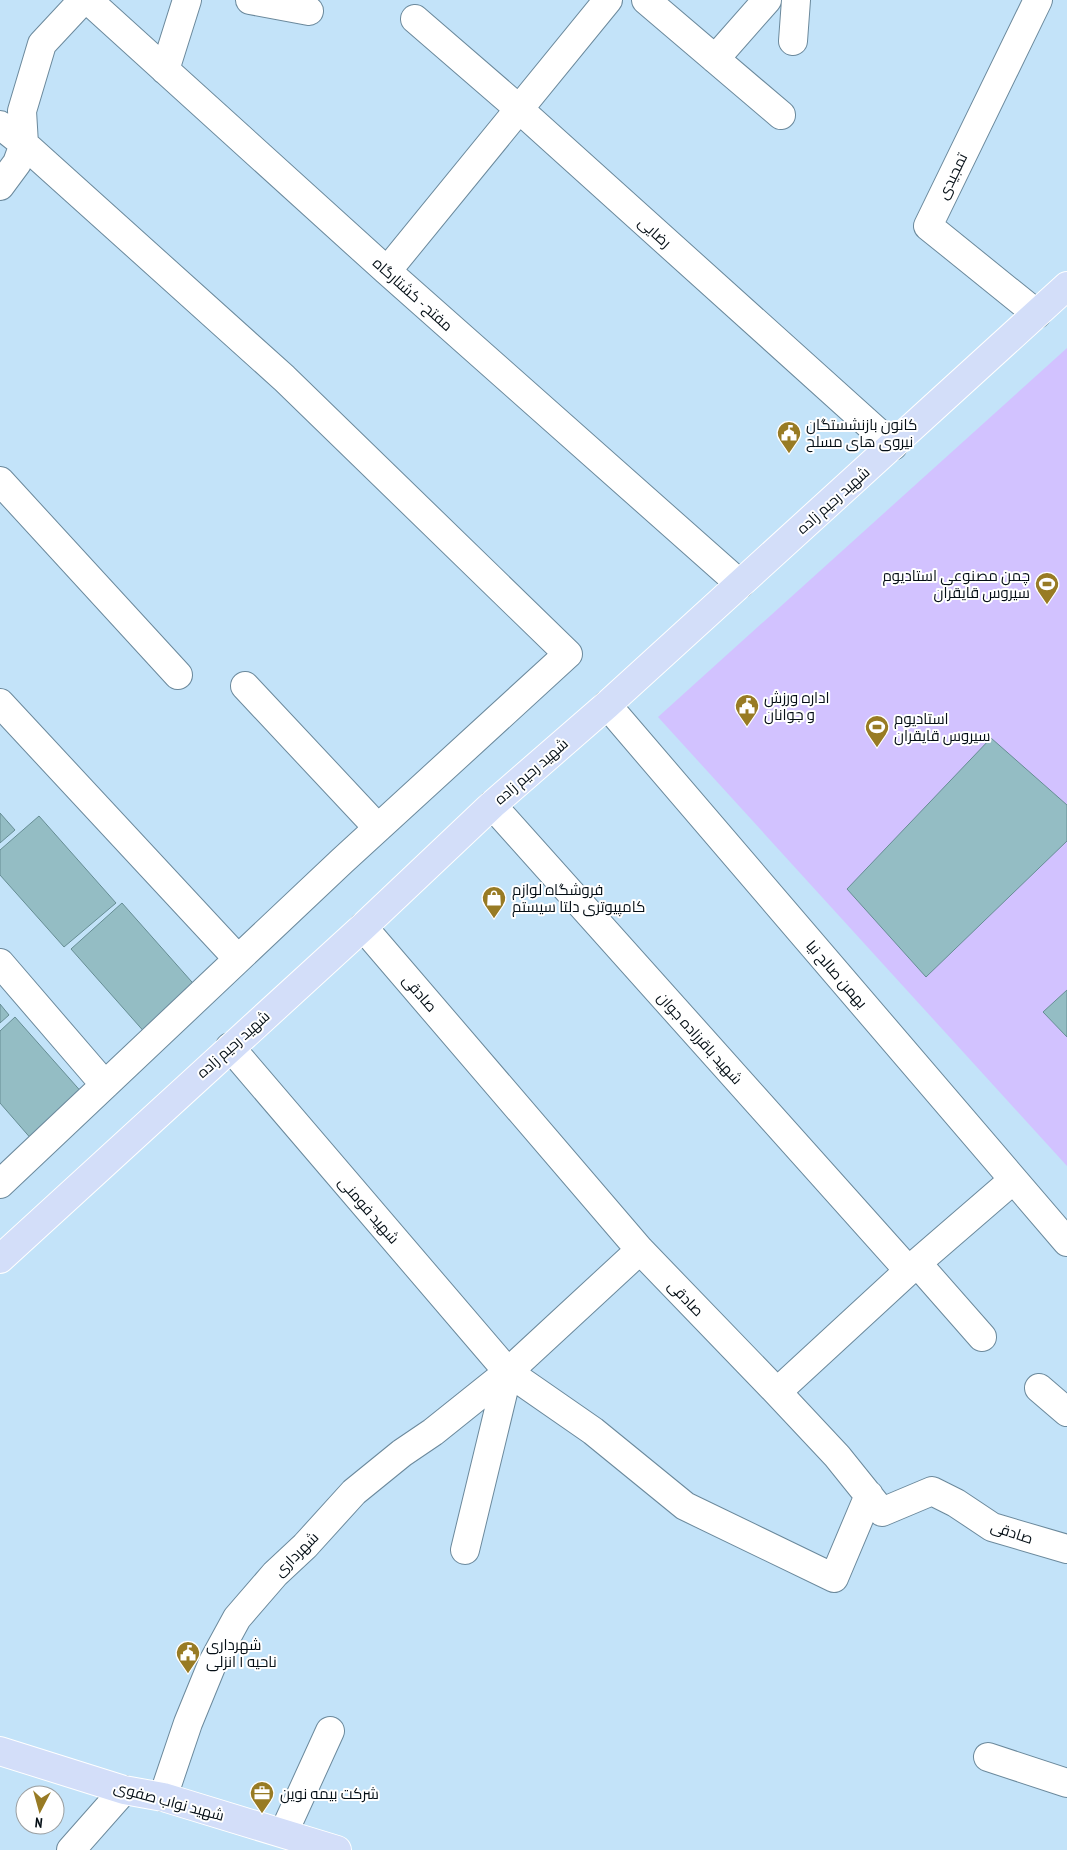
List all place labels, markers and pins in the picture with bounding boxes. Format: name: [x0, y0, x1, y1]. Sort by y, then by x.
place label: کانون بازنشستگان نیروی های مسلح: [806, 415, 917, 453]
public building icon: کانون بازنشستگان نیروی های مسلح: [776, 420, 802, 454]
place label: چمن مصنوعی استادیوم سیروس قایقران: [882, 566, 1030, 603]
sports icon: چمن مصنوعی استادیوم سیروس قایقران: [1034, 571, 1060, 605]
place label: اداره ورزش و جوانان: [764, 688, 829, 725]
public building icon: اداره ورزش و جوانان: [734, 693, 760, 727]
place label: استادیوم سیروس قایقران: [894, 709, 990, 746]
sports icon: استادیوم سیروس قایقران: [864, 714, 890, 748]
place label: فروشگاه لوازم کامپیوتری دلتا سیستم: [512, 880, 645, 917]
shop icon: فروشگاه لوازم کامپیوتری دلتا سیستم: [481, 885, 507, 919]
place label: شهرداری ناحیه ۱ انزلی: [206, 1635, 277, 1672]
public building icon: شهرداری ناحیه ۱ انزلی: [175, 1640, 201, 1674]
office icon: شرکت بیمه نوین: [249, 1780, 275, 1814]
place label: شرکت بیمه نوین: [280, 1784, 379, 1804]

